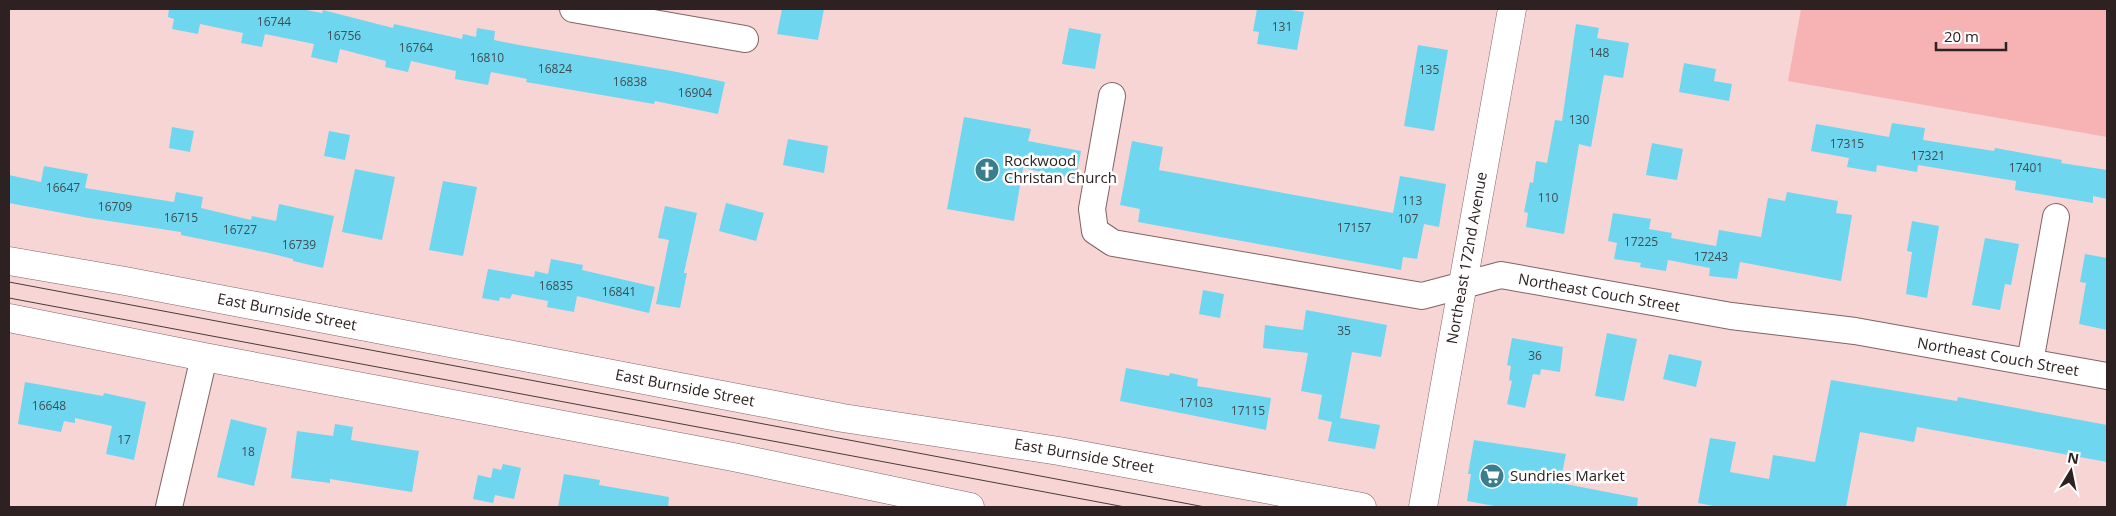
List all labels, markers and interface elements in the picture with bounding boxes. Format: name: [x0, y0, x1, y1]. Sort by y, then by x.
house number: 16744: [257, 13, 291, 30]
house number: 131: [1272, 18, 1292, 35]
scale bar: [1936, 20, 2006, 52]
text: 20 m: [1944, 26, 1979, 46]
house number: 16756: [327, 27, 361, 44]
house number: 16764: [399, 39, 433, 56]
house number: 148: [1589, 44, 1609, 61]
house number: 16810: [470, 49, 504, 66]
house number: 16824: [538, 60, 572, 77]
house number: 135: [1419, 61, 1439, 78]
house number: 16838: [613, 73, 647, 90]
house number: 16904: [678, 84, 712, 101]
house number: 130: [1569, 111, 1589, 128]
house number: 17315: [1830, 135, 1864, 152]
house number: 17321: [1911, 147, 1945, 164]
place label: Rockwood Christan Church: [1004, 150, 1117, 187]
church icon: Rockwood Christan Church: [974, 157, 1000, 183]
house number: 17401: [2009, 159, 2043, 176]
street label: Northeast 172nd Avenue: [1441, 170, 1491, 345]
house number: 16647: [46, 179, 80, 196]
house number: 110: [1538, 189, 1558, 206]
house number: 113: [1402, 192, 1422, 209]
house number: 16709: [98, 198, 132, 215]
house number: 16715: [164, 209, 198, 226]
house number: 107: [1398, 210, 1418, 227]
house number: 17157: [1337, 219, 1371, 236]
house number: 16727: [223, 221, 257, 238]
house number: 17225: [1624, 233, 1658, 250]
house number: 16739: [282, 236, 316, 253]
house number: 17243: [1694, 248, 1728, 265]
street label: Northeast Couch Street: [1517, 268, 1682, 316]
house number: 16835: [539, 277, 573, 294]
house number: 16841: [602, 283, 636, 300]
street label: East Burnside Street: [216, 288, 359, 334]
house number: 35: [1337, 322, 1351, 339]
street label: Northeast Couch Street: [1916, 332, 2081, 380]
house number: 36: [1528, 347, 1542, 364]
street label: East Burnside Street: [614, 364, 757, 410]
house number: 17103: [1179, 394, 1213, 411]
house number: 16648: [32, 397, 66, 414]
house number: 17115: [1231, 402, 1265, 419]
house number: 17: [117, 431, 131, 448]
street label: East Burnside Street: [1013, 433, 1156, 477]
house number: 18: [241, 443, 255, 460]
north arrow: [2046, 446, 2096, 496]
text: N: [2066, 447, 2081, 468]
supermarket icon: Sundries Market: [1479, 463, 1505, 489]
place label: Sundries Market: [1510, 465, 1625, 485]

